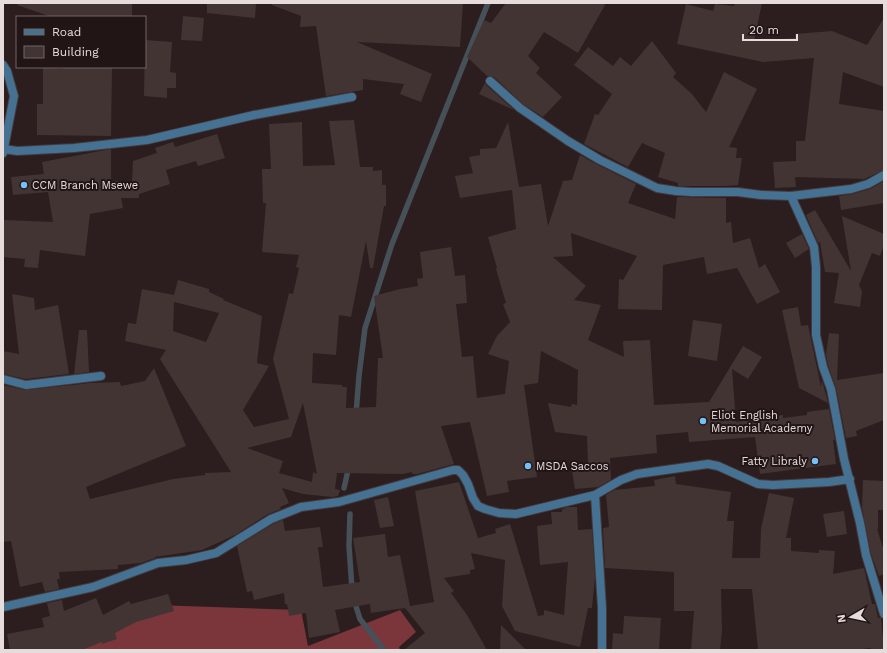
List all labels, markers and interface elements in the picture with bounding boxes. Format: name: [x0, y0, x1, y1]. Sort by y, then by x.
legend: [16, 16, 146, 68]
scale bar: [743, 16, 797, 42]
text: 20 m: [749, 23, 779, 37]
text: Road: [52, 25, 81, 39]
text: Building: [52, 45, 99, 59]
place label: CCM Branch Msewe: [32, 179, 138, 192]
marker: CCM Branch Msewe: [19, 180, 29, 190]
place label: Eliot English Memorial Academy: [711, 409, 813, 435]
marker: Eliot English Memorial Academy: [698, 416, 708, 426]
place label: Fatty Libraly: [741, 455, 807, 468]
marker: Fatty Libraly: [810, 456, 820, 466]
place label: MSDA Saccos: [536, 460, 609, 473]
marker: MSDA Saccos: [523, 461, 533, 471]
north arrow: [831, 597, 871, 637]
text: N: [835, 613, 849, 624]

